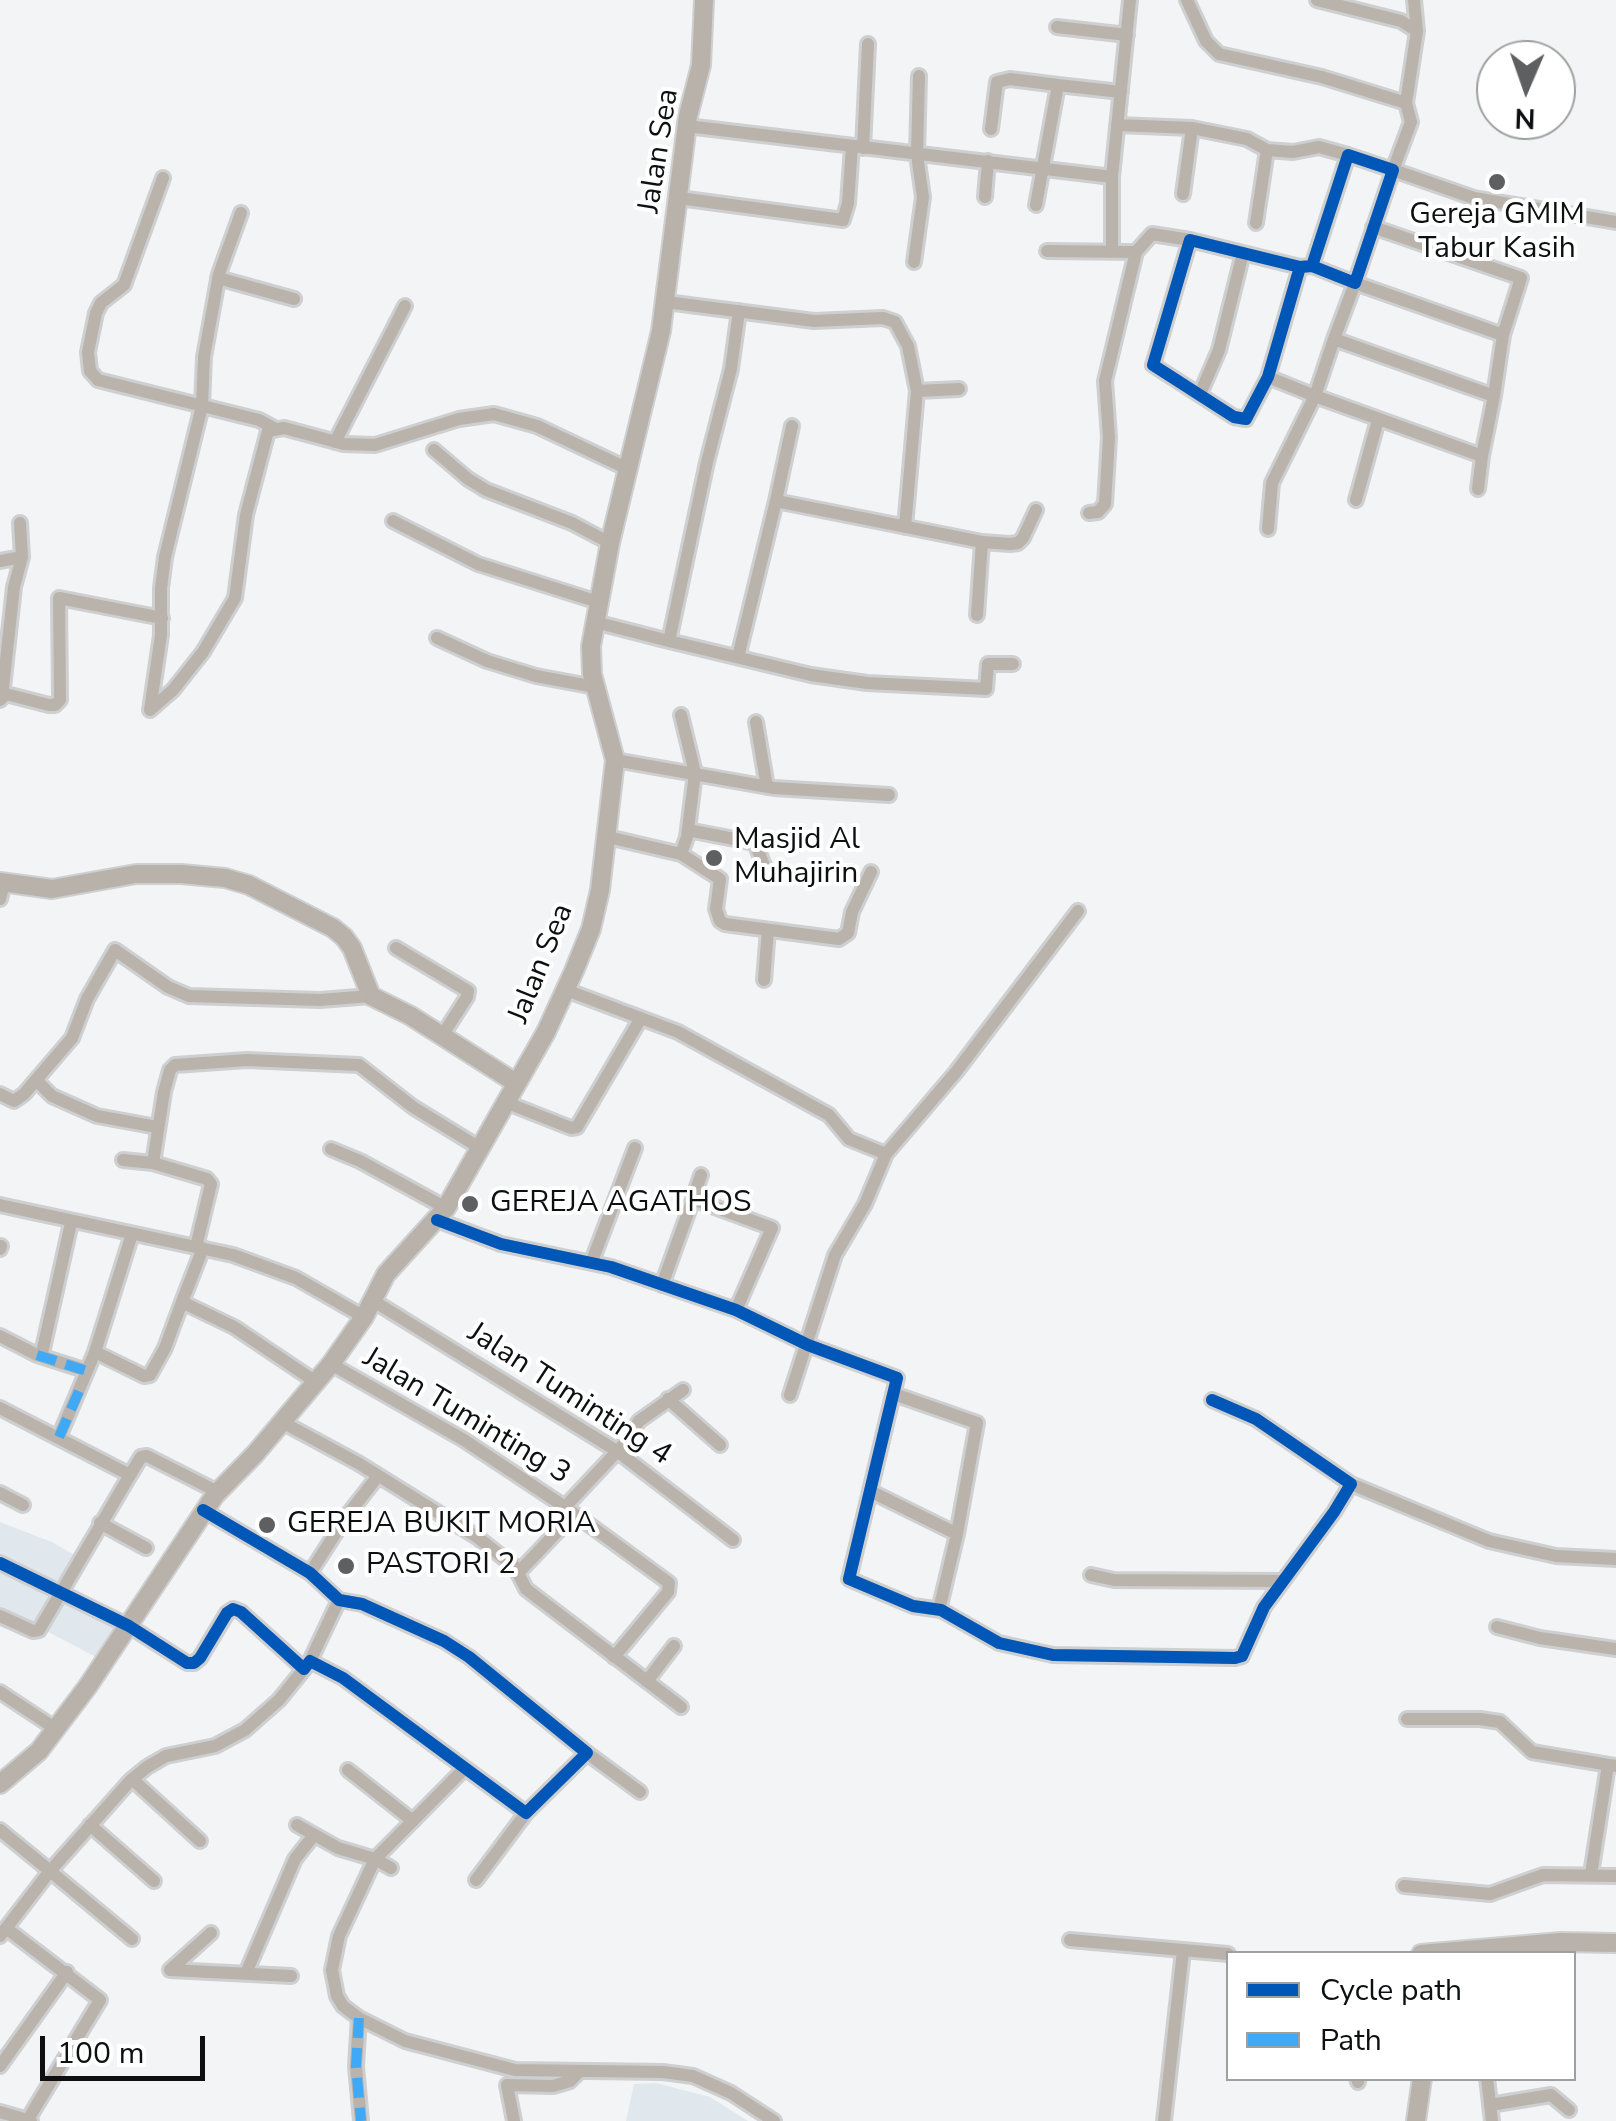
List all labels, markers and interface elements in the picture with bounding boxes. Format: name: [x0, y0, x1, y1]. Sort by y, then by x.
north arrow: [1476, 40, 1576, 140]
street label: Jalan Sea: [632, 86, 688, 216]
text: N: [1514, 99, 1536, 137]
marker: Gereja GMIM Tabur Kasih: [1486, 171, 1508, 193]
place label: Gereja GMIM Tabur Kasih: [1409, 198, 1585, 268]
place label: Masjid Al Muhajirin: [734, 823, 860, 894]
marker: Masjid Al Muhajirin: [703, 847, 725, 869]
street label: Jalan Sea: [502, 899, 582, 1029]
place label: GEREJA AGATHOS: [490, 1186, 751, 1222]
marker: GEREJA AGATHOS: [459, 1193, 481, 1215]
street label: Jalan Tuminting 4: [461, 1316, 677, 1474]
street label: Jalan Tuminting 3: [356, 1341, 576, 1493]
place label: GEREJA BUKIT MORIA: [287, 1507, 596, 1543]
marker: GEREJA BUKIT MORIA: [256, 1514, 278, 1536]
place label: PASTORI 2: [366, 1548, 516, 1584]
marker: PASTORI 2: [335, 1555, 357, 1577]
legend: [1226, 1951, 1576, 2081]
text: Cycle path: [1320, 1970, 1462, 2011]
scale bar: [45, 2016, 210, 2078]
text: Path: [1320, 2020, 1382, 2061]
text: 100 m: [57, 2033, 144, 2074]

